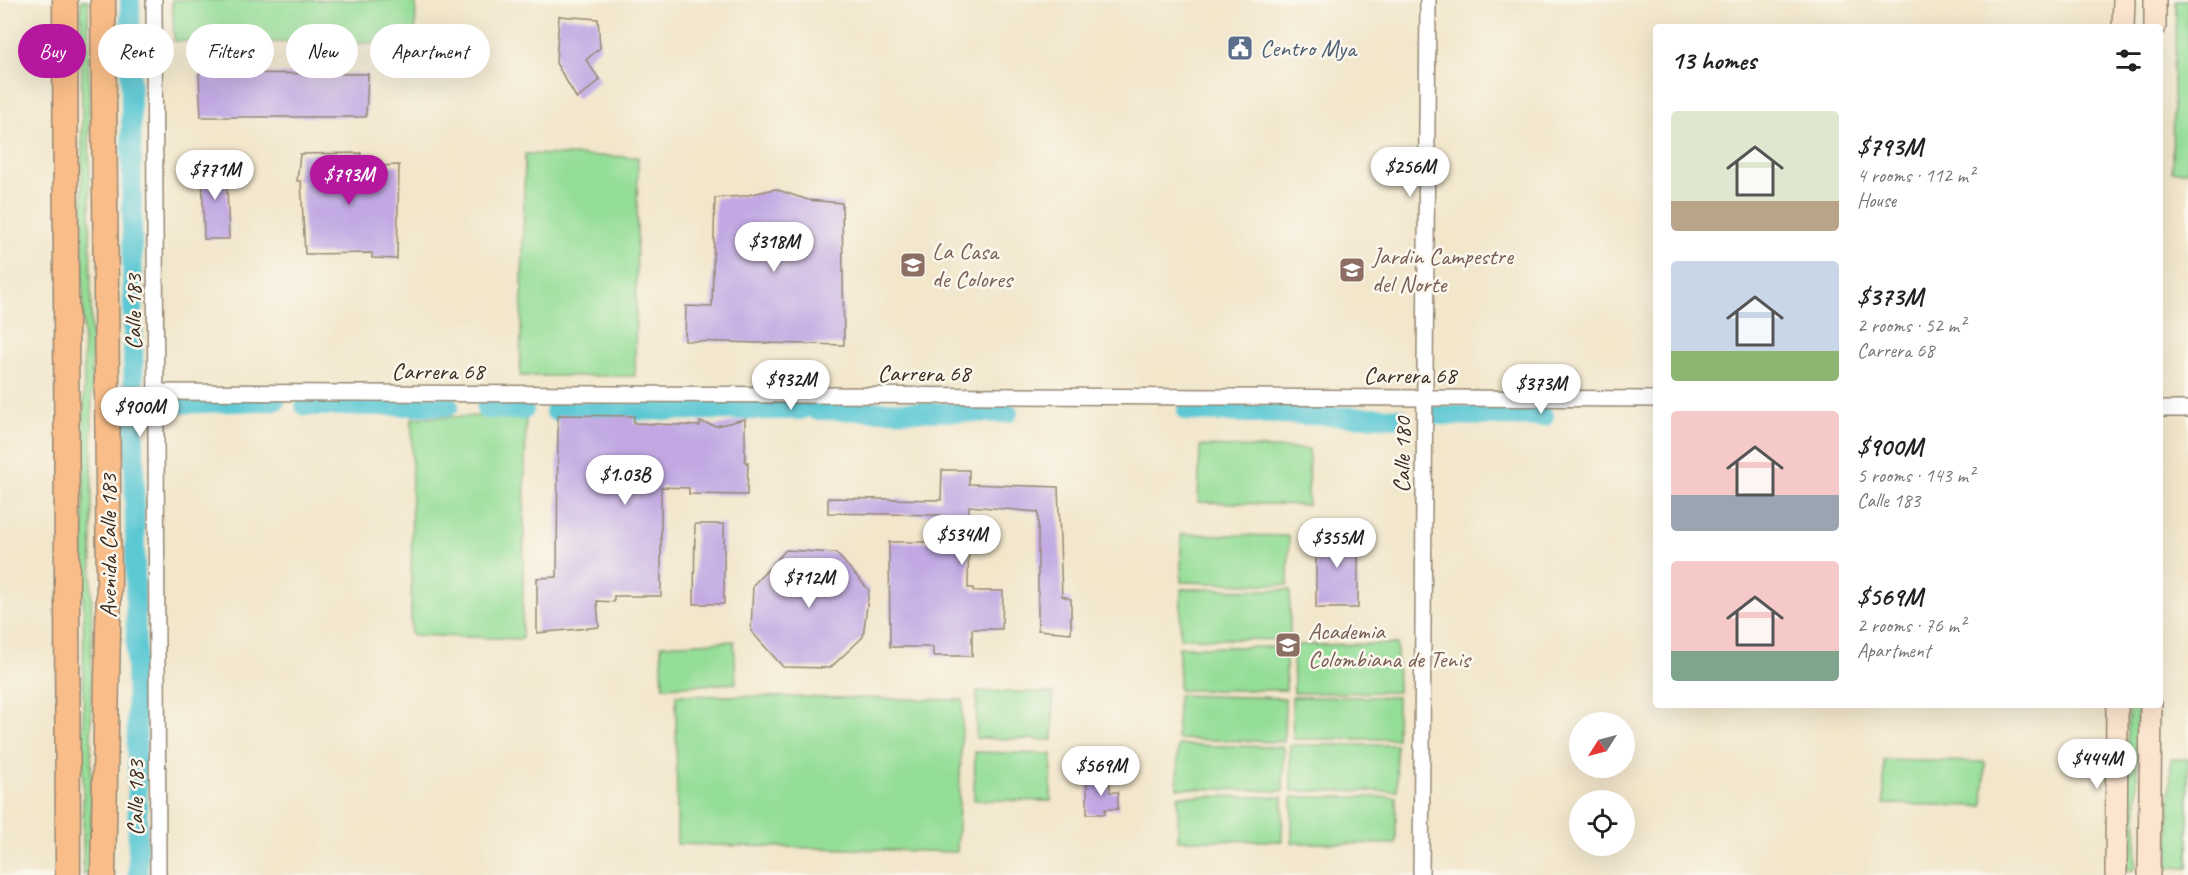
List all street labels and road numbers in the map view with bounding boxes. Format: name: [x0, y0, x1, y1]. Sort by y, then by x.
street label: Calle 183: [118, 272, 148, 350]
street label: Carrera 68: [392, 356, 487, 386]
street label: Carrera 68: [878, 358, 973, 388]
street label: Carrera 68: [1364, 360, 1459, 390]
street label: Calle 180: [1386, 415, 1418, 493]
street label: Avenida Calle 183: [93, 472, 123, 618]
street label: Calle 183: [120, 758, 150, 836]

